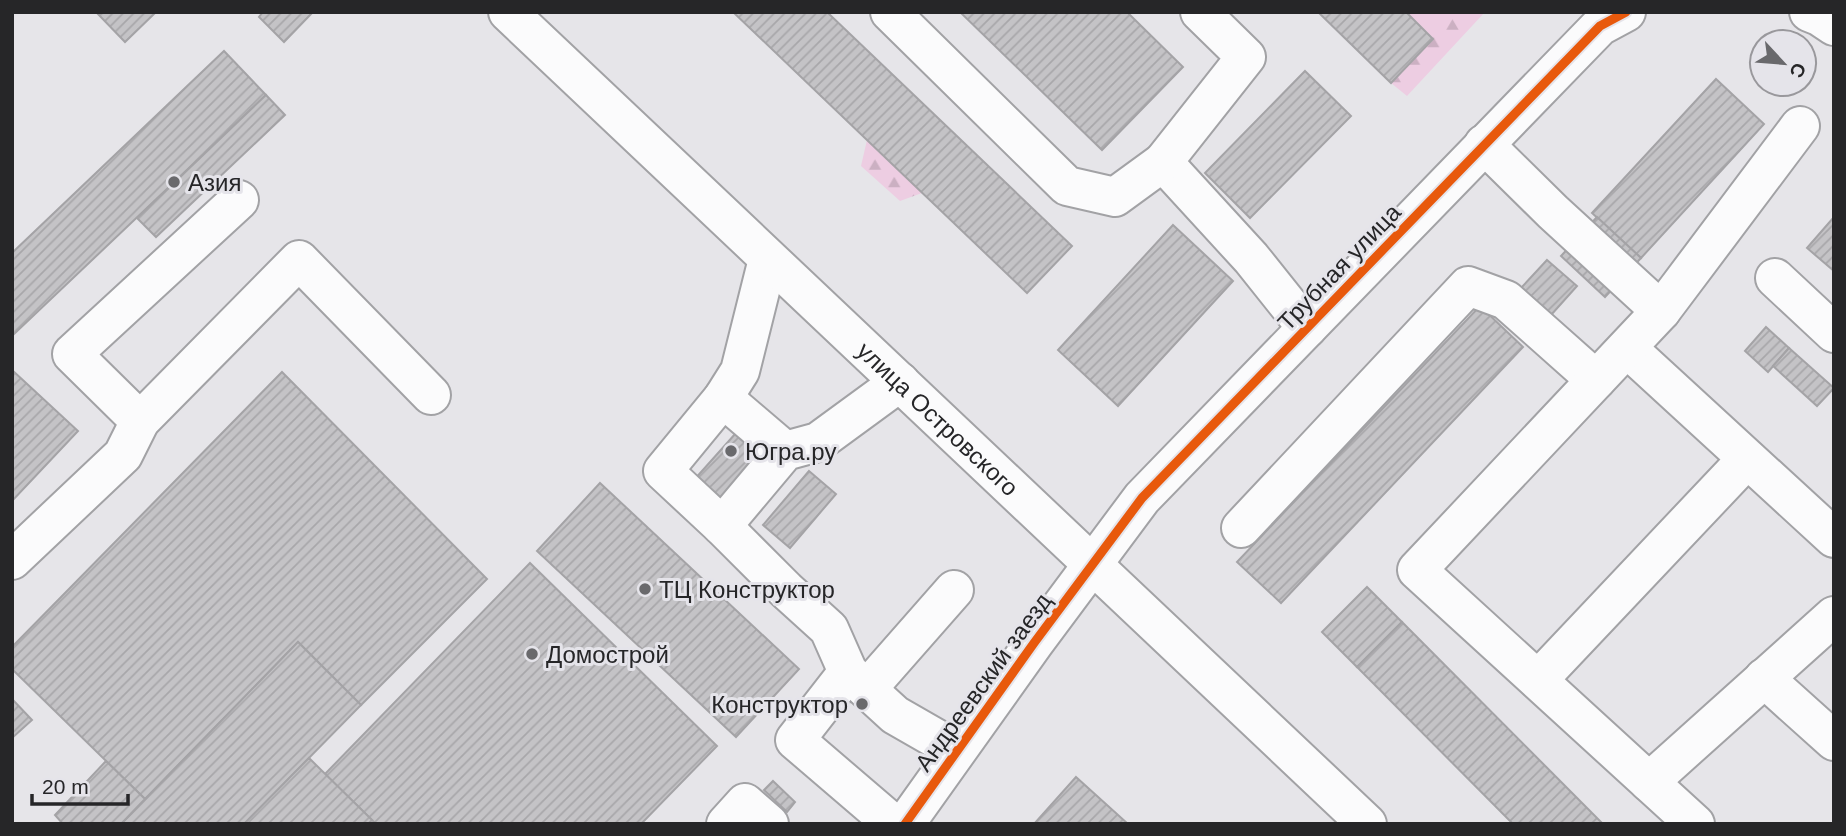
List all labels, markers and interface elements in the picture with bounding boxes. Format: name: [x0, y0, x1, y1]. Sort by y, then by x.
north arrow: [1748, 28, 1818, 98]
text: С: [1785, 59, 1810, 81]
place label: Азия: [188, 169, 241, 196]
marker: Азия: [166, 174, 182, 190]
street label: Трубная улица: [1272, 198, 1406, 336]
street label: улица Островского: [852, 336, 1024, 501]
place label: Югра.ру: [745, 438, 836, 465]
marker: Югра.ру: [723, 443, 739, 459]
place label: ТЦ Конструктор: [659, 576, 835, 603]
marker: ТЦ Конструктор: [637, 581, 653, 597]
street label: Андреевский заезд: [909, 588, 1057, 776]
place label: Домострой: [546, 641, 669, 668]
marker: Домострой: [524, 646, 540, 662]
place label: Конструктор: [711, 691, 848, 718]
marker: Конструктор: [854, 696, 870, 712]
scale bar: [32, 762, 128, 806]
text: 20 m: [42, 775, 89, 798]

